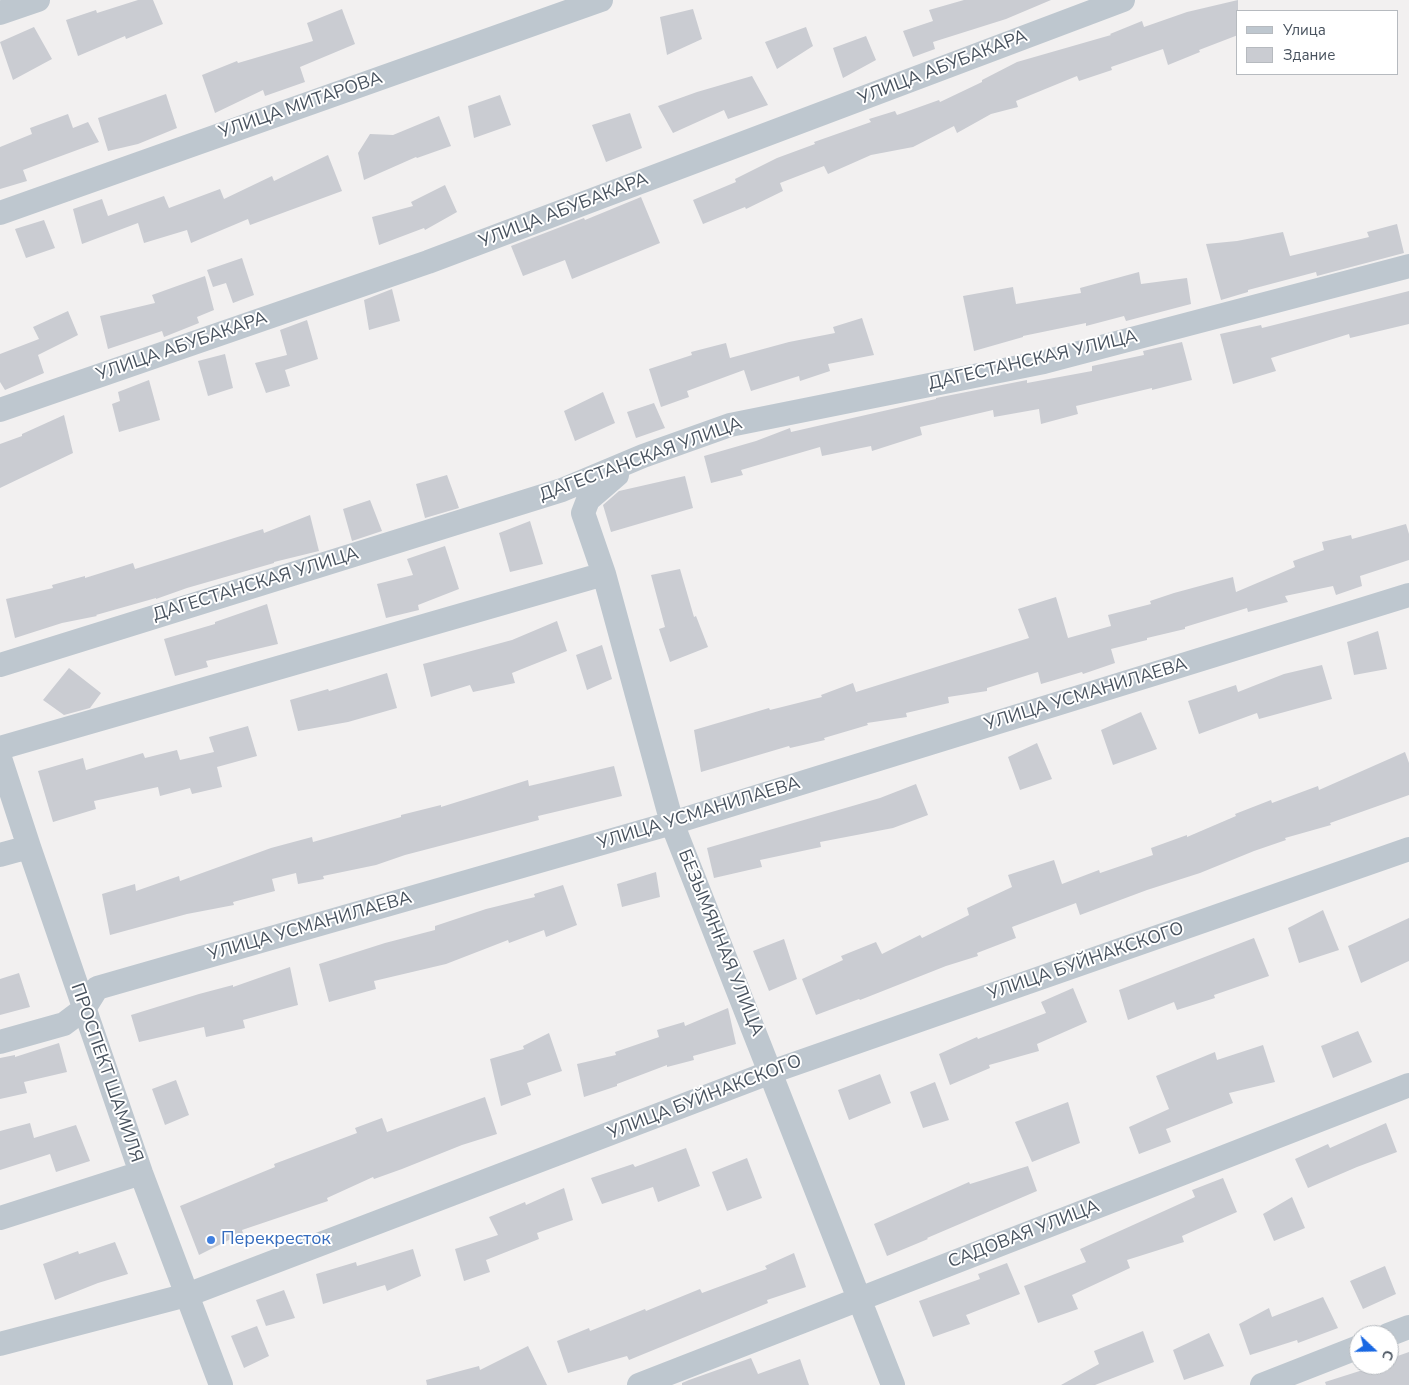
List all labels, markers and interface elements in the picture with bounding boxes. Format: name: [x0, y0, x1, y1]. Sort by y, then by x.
legend: [1236, 10, 1399, 75]
text: Улица: [1283, 20, 1326, 40]
street label: УЛИЦА АБУБАКАРА: [855, 26, 1031, 110]
text: Здание: [1283, 45, 1335, 65]
street label: УЛИЦА МИТАРОВА: [216, 68, 386, 144]
street label: УЛИЦА АБУБАКАРА: [476, 169, 652, 253]
street label: УЛИЦА АБУБАКАРА: [94, 308, 270, 386]
street label: ДАГЕСТАНСКАЯ УЛИЦА: [926, 326, 1140, 396]
street label: ДАГЕСТАНСКАЯ УЛИЦА: [537, 413, 745, 507]
street label: ДАГЕСТАНСКАЯ УЛИЦА: [150, 543, 362, 627]
street label: УЛИЦА УСМАНИЛАЕВА: [982, 654, 1190, 736]
street label: УЛИЦА УСМАНИЛАЕВА: [595, 773, 803, 855]
street label: БЕЗЫМЯННАЯ УЛИЦА: [673, 846, 767, 1040]
street label: УЛИЦА УСМАНИЛАЕВА: [206, 888, 414, 966]
street label: УЛИЦА БУЙНАКСКОГО: [985, 918, 1187, 1006]
street label: ПРОСПЕКТ ШАМИЛЯ: [65, 981, 147, 1165]
street label: УЛИЦА БУЙНАКСКОГО: [605, 1051, 805, 1145]
street label: САДОВАЯ УЛИЦА: [945, 1196, 1103, 1274]
place label: Перекресток: [221, 1229, 331, 1251]
marker: Перекресток: [205, 1234, 217, 1246]
north arrow: [1349, 1325, 1399, 1375]
text: С: [1377, 1347, 1398, 1363]

